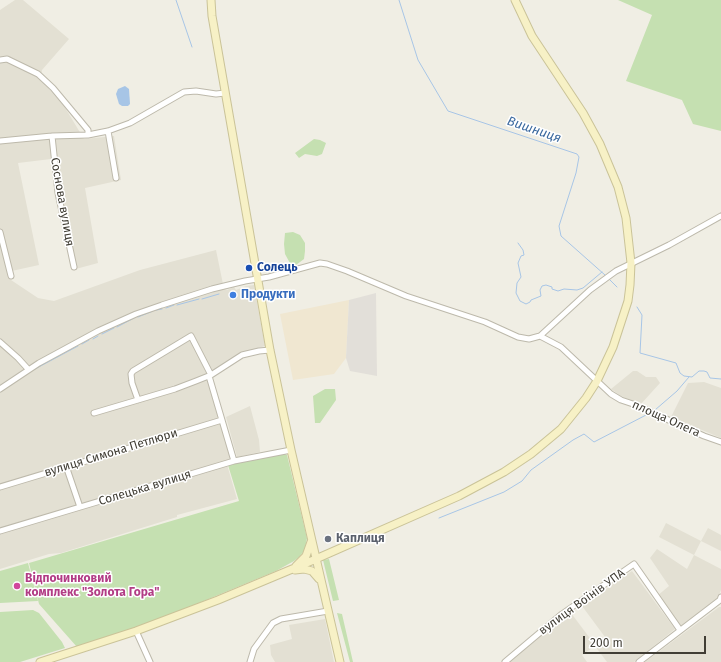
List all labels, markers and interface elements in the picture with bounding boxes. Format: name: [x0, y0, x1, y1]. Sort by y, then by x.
water label: Вишниця: [505, 113, 563, 147]
street label: Соснова вулиця: [47, 157, 77, 247]
place label: Солець: [257, 261, 297, 275]
marker: Солець: [244, 263, 254, 273]
place label: Продукти: [241, 288, 295, 302]
marker: Продукти: [228, 290, 238, 300]
street label: площа Олега: [630, 398, 702, 440]
street label: вулиця Симона Петлюри: [43, 426, 179, 480]
street label: Солецька вулиця: [97, 467, 193, 509]
place label: Каплиця: [336, 532, 385, 546]
marker: Каплиця: [323, 534, 333, 544]
street label: вулиця Воїнів УПА: [536, 566, 628, 638]
place label: Відпочинковий комплекс "Золота Гора": [25, 572, 159, 600]
marker: Відпочинковий комплекс "Золота Гора": [12, 581, 22, 591]
scale bar: [585, 628, 708, 654]
text: 200 m: [590, 636, 623, 650]

